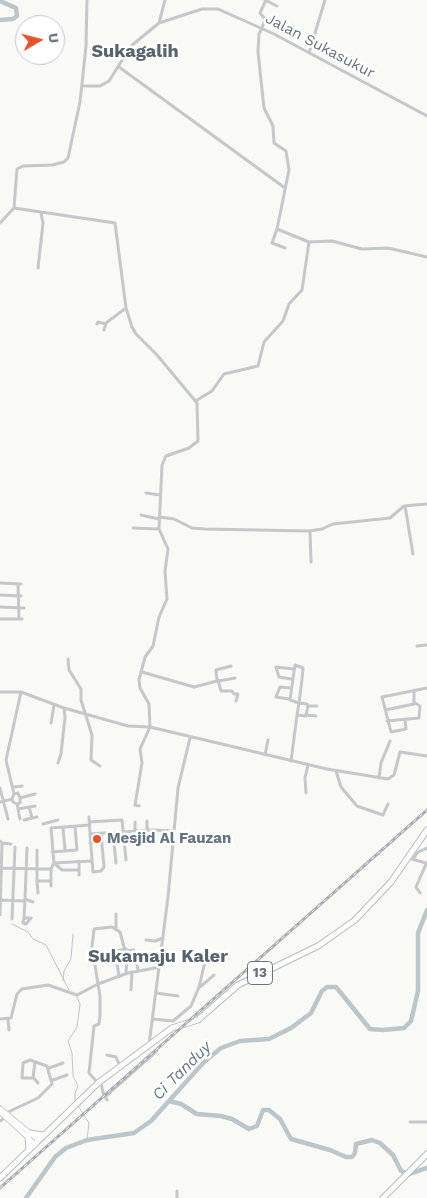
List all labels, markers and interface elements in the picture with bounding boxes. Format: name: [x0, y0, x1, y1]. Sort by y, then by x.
street label: Jalan Sukasukur: [262, 10, 378, 82]
north arrow: [15, 15, 65, 65]
text: U: [45, 32, 62, 44]
district label: Sukagalih: [91, 41, 179, 63]
place label: Mesjid Al Fauzan: [107, 830, 231, 848]
marker: Mesjid Al Fauzan: [91, 833, 103, 845]
district label: Sukamaju Kaler: [88, 946, 228, 968]
road number: 13: [248, 961, 272, 984]
water label: Ci Tanduy: [149, 1038, 215, 1104]

